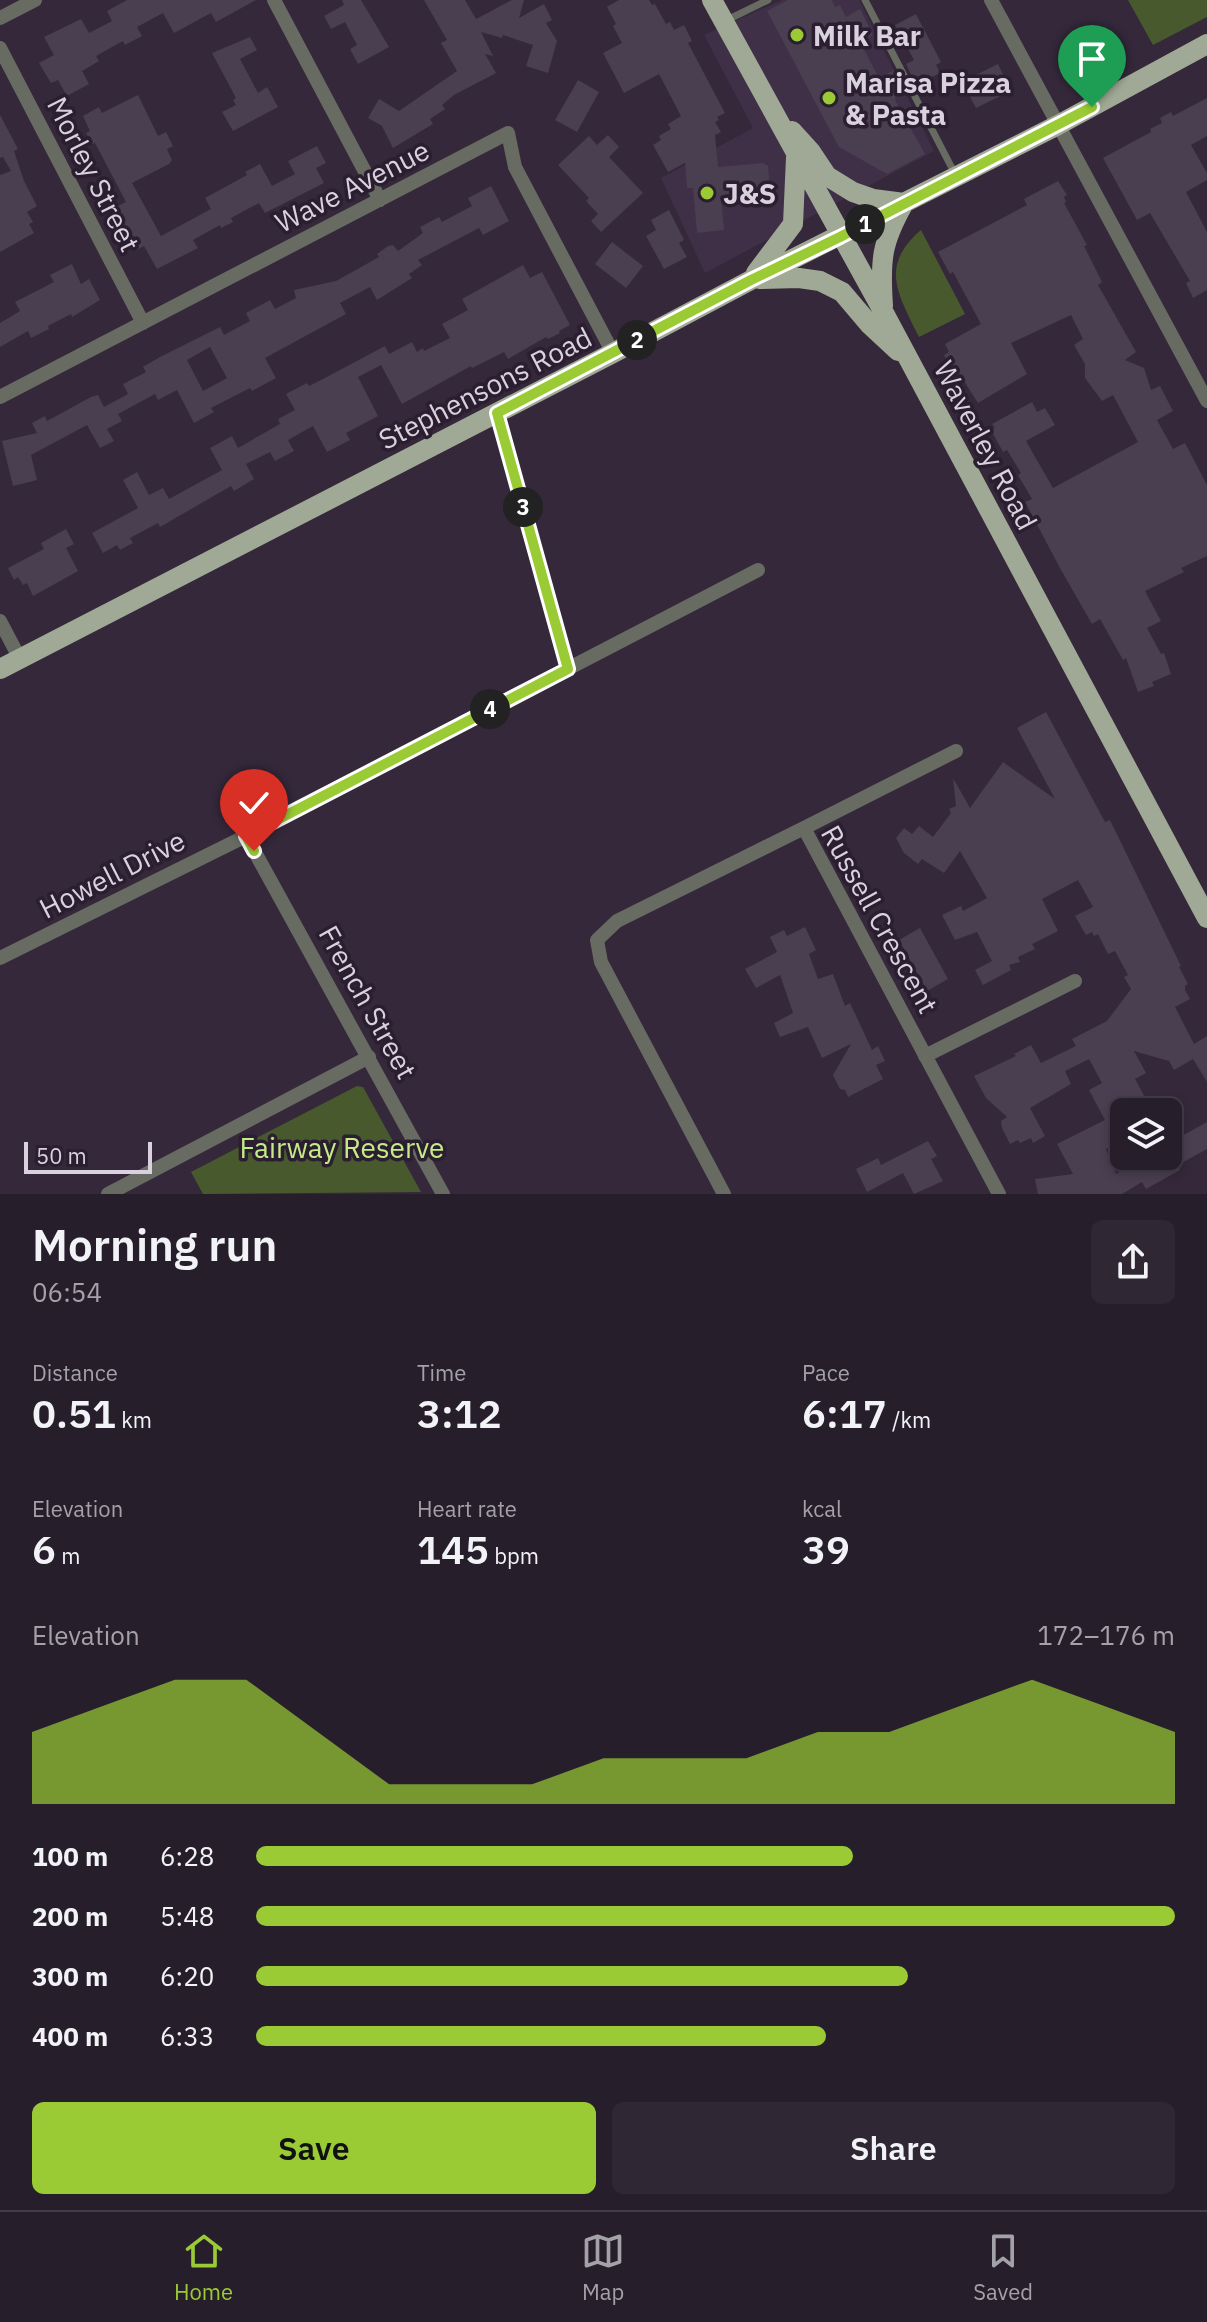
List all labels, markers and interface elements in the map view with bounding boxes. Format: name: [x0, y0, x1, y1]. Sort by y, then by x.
place label: Milk Bar: [813, 17, 921, 54]
pin: [1058, 25, 1126, 107]
marker: Milk Bar: [788, 26, 806, 44]
icon: arrive: [1070, 37, 1114, 81]
place label: Marisa Pizza & Pasta: [845, 64, 1011, 133]
marker: Marisa Pizza & Pasta: [820, 89, 838, 107]
street label: Morley Street: [39, 90, 149, 258]
street label: Wave Avenue: [269, 131, 435, 241]
place label: J&S: [723, 175, 776, 212]
marker: J&S: [698, 184, 716, 202]
pin: 1: [845, 204, 885, 244]
text: 1: [858, 209, 872, 238]
street label: Stephensons Road: [372, 318, 598, 458]
pin: 2: [617, 320, 657, 360]
text: 2: [630, 325, 644, 354]
street label: Waverley Road: [926, 354, 1046, 536]
pin: 3: [503, 487, 543, 527]
text: 3: [516, 492, 530, 521]
pin: 4: [470, 689, 510, 729]
text: 4: [483, 694, 497, 723]
pin: [220, 769, 288, 851]
icon: check: [232, 781, 276, 825]
street label: Russell Crescent: [813, 818, 947, 1020]
street label: Howell Drive: [33, 821, 191, 927]
street label: French Street: [311, 919, 425, 1085]
map controls: [1110, 1098, 1182, 1170]
button: layers: [1110, 1098, 1182, 1170]
park label: Fairway Reserve: [240, 1129, 444, 1166]
scale bar: [24, 1138, 152, 1174]
text: 50 m: [36, 1141, 87, 1170]
text: Morning run: [32, 1216, 277, 1273]
button: share: [1091, 1220, 1175, 1304]
text: 06:54: [32, 1275, 102, 1309]
text: Distance: [32, 1358, 118, 1387]
text: Time: [417, 1358, 466, 1387]
text: Pace: [802, 1358, 850, 1387]
text: 0.51: [32, 1387, 116, 1439]
text: 3:12: [417, 1387, 502, 1439]
text: 6:17: [802, 1387, 887, 1439]
text: km: [116, 1405, 152, 1434]
text: /km: [887, 1405, 931, 1434]
text: Elevation: [32, 1494, 123, 1523]
text: Heart rate: [417, 1494, 517, 1523]
text: kcal: [802, 1494, 842, 1523]
text: 6: [32, 1523, 56, 1575]
text: 145: [417, 1523, 489, 1575]
text: 39: [802, 1523, 850, 1575]
text: m: [56, 1541, 80, 1570]
text: bpm: [489, 1541, 539, 1570]
text: Elevation: [32, 1618, 140, 1652]
text: 172–176 m: [1037, 1618, 1175, 1652]
text: 100 m: [32, 1839, 108, 1873]
text: 6:28: [160, 1839, 214, 1873]
text: 200 m: [32, 1899, 108, 1933]
text: 5:48: [160, 1899, 214, 1933]
text: 300 m: [32, 1959, 108, 1993]
text: 6:20: [160, 1959, 214, 1993]
text: 400 m: [32, 2019, 108, 2053]
text: 6:33: [160, 2019, 214, 2053]
button: Save: [32, 2102, 596, 2194]
button: Share: [612, 2102, 1175, 2194]
tab: Home: [174, 2229, 233, 2306]
tab: Map: [581, 2229, 625, 2306]
tab: Saved: [973, 2229, 1033, 2306]

